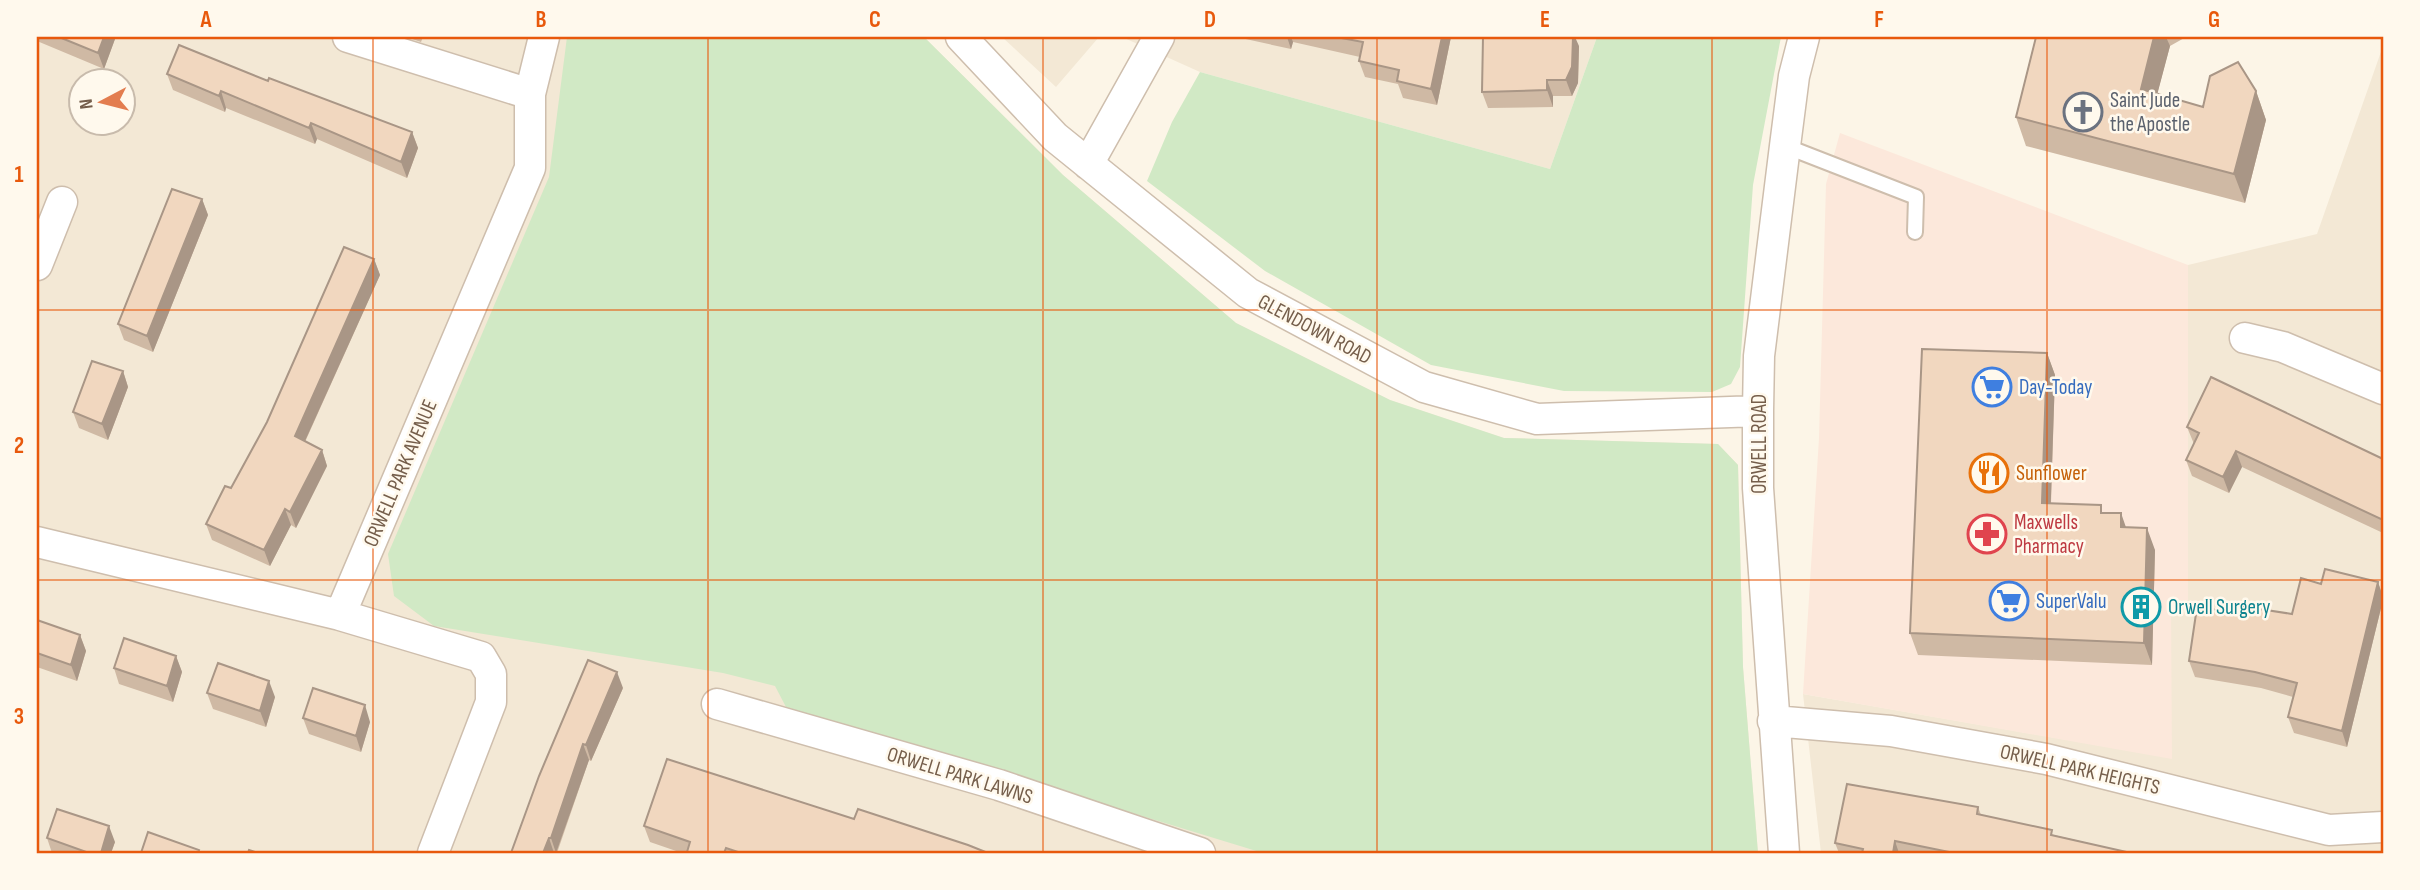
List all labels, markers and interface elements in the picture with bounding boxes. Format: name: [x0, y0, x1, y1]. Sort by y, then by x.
text: A: [200, 6, 213, 34]
text: B: [536, 6, 547, 34]
text: C: [869, 6, 881, 34]
text: D: [1204, 6, 1216, 34]
text: E: [1540, 6, 1550, 34]
text: F: [1874, 6, 1884, 34]
text: G: [2208, 6, 2220, 34]
north arrow: [66, 66, 136, 136]
place label: Saint Jude the Apostle: [2110, 88, 2190, 137]
church icon: Saint Jude the Apostle: [2062, 91, 2104, 133]
text: N: [75, 97, 99, 110]
text: 1: [14, 161, 24, 189]
street label: GLENDOWN ROAD: [1254, 289, 1376, 370]
supermarket icon: Day-Today: [1971, 366, 2013, 408]
place label: Day-Today: [2019, 375, 2092, 400]
street label: ORWELL ROAD: [1747, 394, 1772, 494]
street label: ORWELL PARK AVENUE: [358, 396, 443, 550]
text: 2: [14, 432, 24, 460]
restaurant icon: Sunflower: [1968, 452, 2010, 494]
place label: Sunflower: [2016, 461, 2087, 486]
place label: Maxwells Pharmacy: [2014, 510, 2084, 559]
pharmacy icon: Maxwells Pharmacy: [1966, 513, 2008, 555]
supermarket icon: SuperValu: [1988, 580, 2030, 622]
building icon: Orwell Surgery: [2120, 586, 2162, 628]
place label: SuperValu: [2036, 589, 2107, 614]
place label: Orwell Surgery: [2168, 595, 2270, 620]
text: 3: [14, 703, 24, 731]
street label: ORWELL PARK HEIGHTS: [1998, 739, 2162, 800]
street label: ORWELL PARK LAWNS: [884, 741, 1036, 809]

